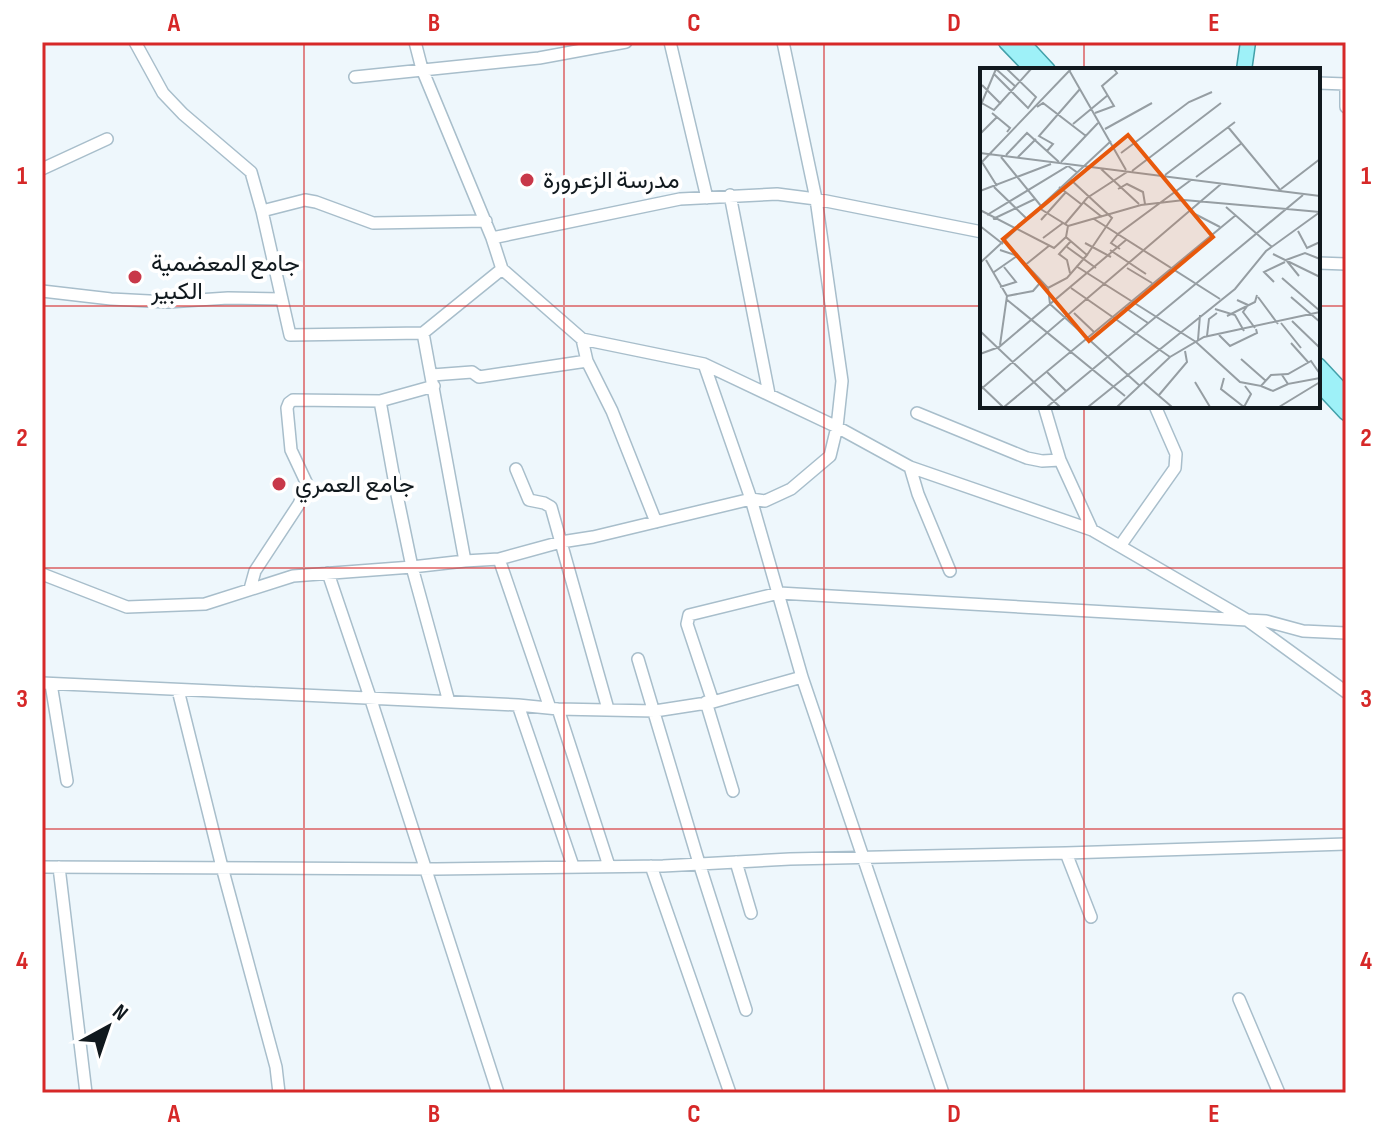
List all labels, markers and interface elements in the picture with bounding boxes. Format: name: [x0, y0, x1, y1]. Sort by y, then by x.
text: A: [167, 8, 181, 39]
text: B: [428, 8, 440, 39]
text: C: [687, 8, 701, 39]
text: D: [947, 8, 961, 39]
text: E: [1208, 8, 1220, 39]
inset map: [980, 68, 1320, 408]
text: 1: [17, 161, 27, 192]
text: 1: [1361, 161, 1371, 192]
place label: مدرسة الزعرورة: [543, 166, 680, 195]
marker: مدرسة الزعرورة: [518, 171, 536, 189]
place label: جامع المعضمية الكبير: [150, 249, 300, 306]
marker: جامع المعضمية الكبير: [126, 268, 144, 286]
text: 2: [16, 423, 28, 454]
text: 2: [1360, 423, 1372, 454]
place label: جامع العمري: [295, 470, 415, 503]
marker: جامع العمري: [270, 475, 288, 493]
text: 3: [16, 684, 28, 715]
text: 3: [1360, 684, 1372, 715]
text: 4: [16, 946, 28, 977]
text: 4: [1360, 946, 1372, 977]
north arrow: [68, 987, 148, 1067]
text: N: [107, 999, 133, 1027]
text: A: [167, 1099, 181, 1130]
text: B: [428, 1099, 440, 1130]
text: C: [687, 1099, 701, 1130]
text: D: [947, 1099, 961, 1130]
text: E: [1208, 1099, 1220, 1130]

